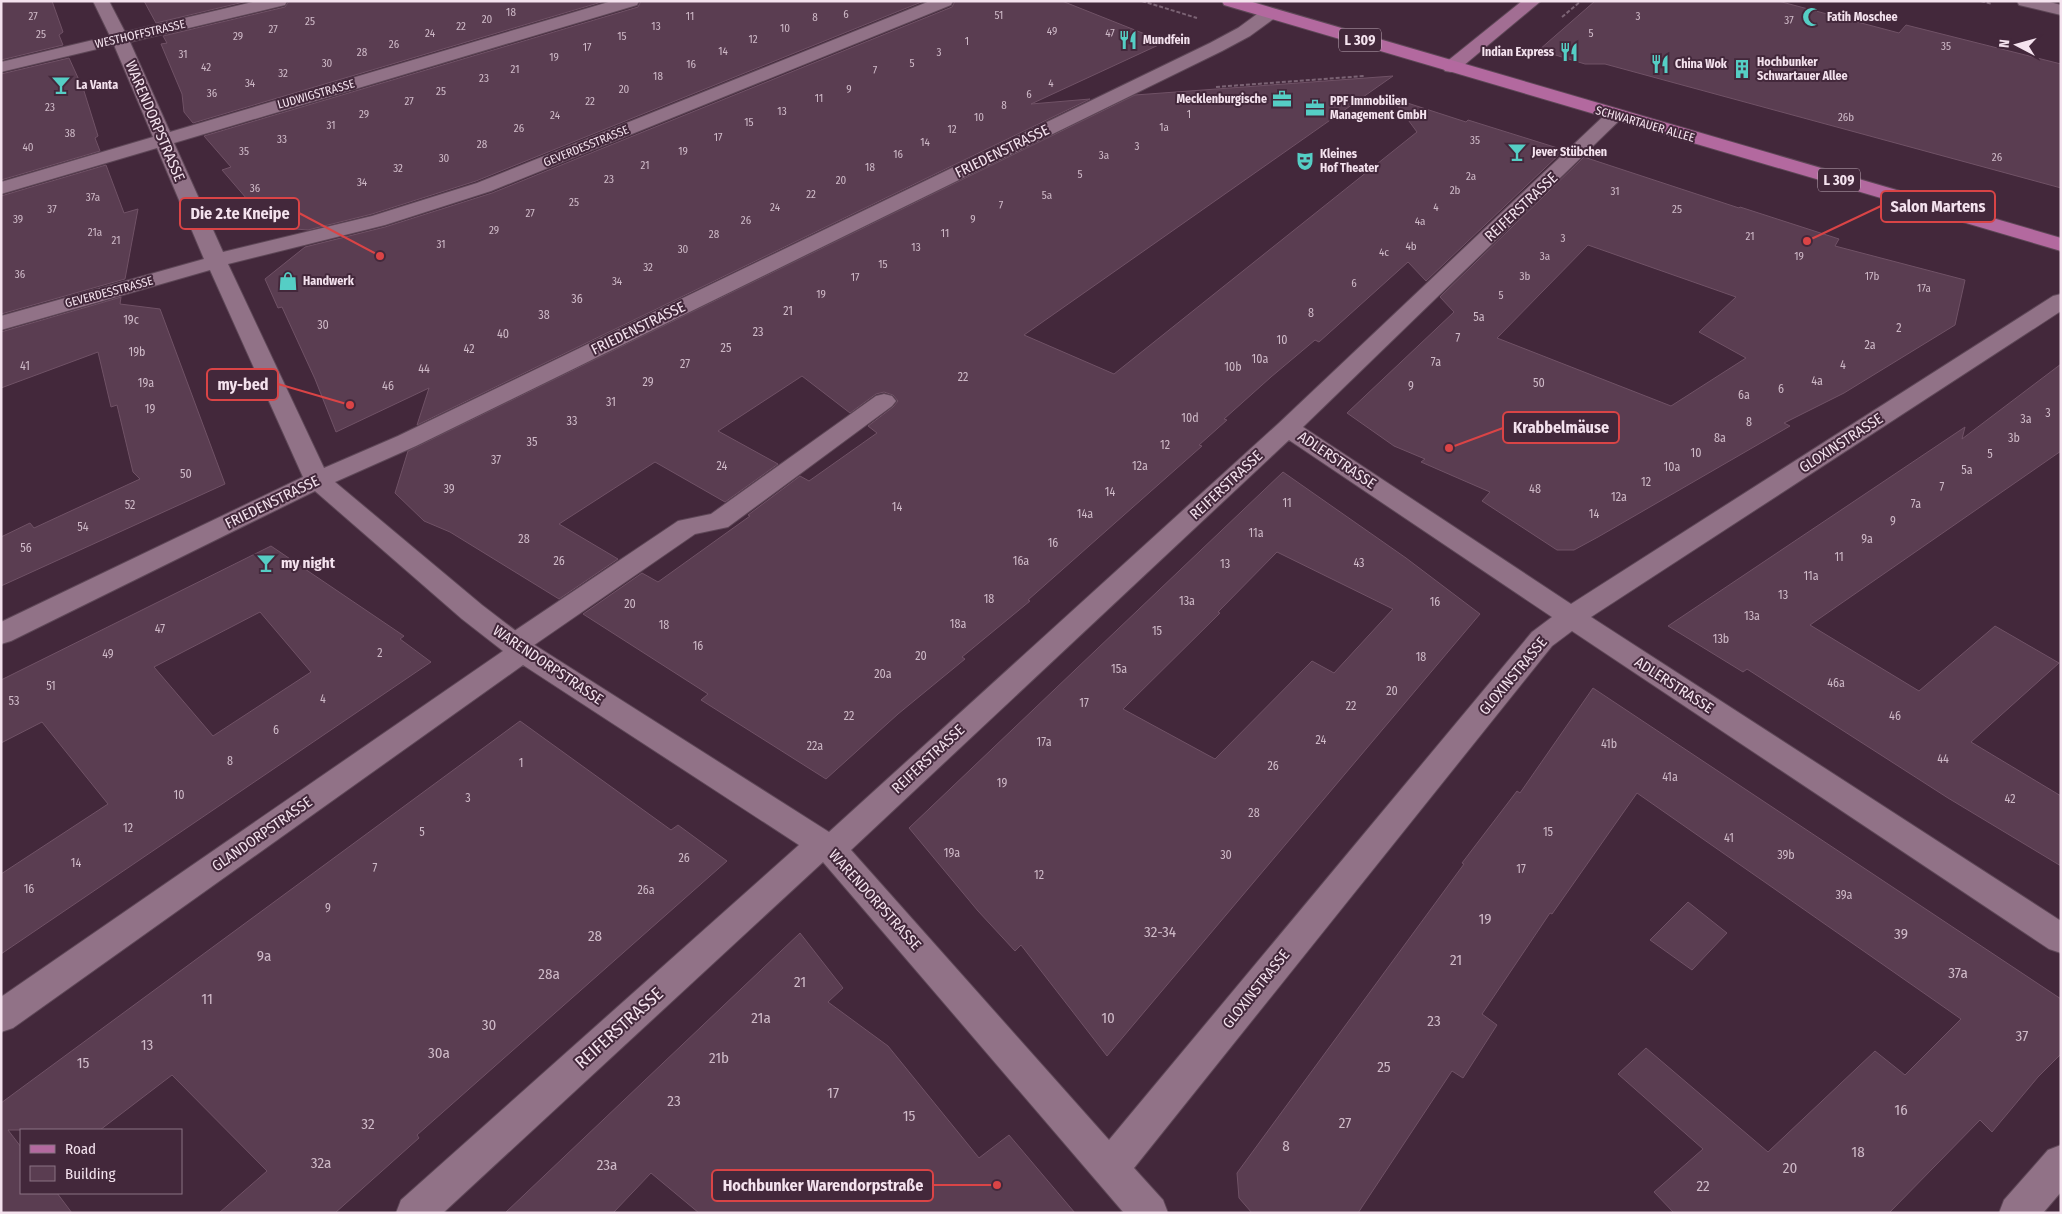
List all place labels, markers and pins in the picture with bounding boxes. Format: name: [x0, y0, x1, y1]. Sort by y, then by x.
mosque icon: Fatih Moschee: [1801, 6, 1823, 28]
place label: Fatih Moschee: [1827, 10, 1898, 24]
restaurant icon: Mundfein: [1117, 29, 1139, 51]
place label: Mundfein: [1143, 33, 1190, 47]
restaurant icon: Indian Express: [1558, 41, 1580, 63]
place label: Indian Express: [1482, 45, 1555, 59]
restaurant icon: China Wok: [1649, 53, 1671, 75]
place label: Hochbunker Schwartauer Allee: [1757, 55, 1848, 83]
place label: China Wok: [1675, 57, 1728, 71]
building icon: Hochbunker Schwartauer Allee: [1731, 58, 1753, 80]
bar icon: La Vanta: [50, 74, 72, 96]
place label: La Vanta: [76, 78, 118, 92]
office icon: Mecklenburgische: [1271, 88, 1293, 110]
place label: Mecklenburgische: [1176, 92, 1267, 106]
place label: PPF Immobilien Management GmbH: [1330, 94, 1427, 122]
office icon: PPF Immobilien Management GmbH: [1304, 97, 1326, 119]
bar icon: Jever Stübchen: [1506, 141, 1528, 163]
place label: Jever Stübchen: [1531, 145, 1607, 159]
place label: Kleines Hof Theater: [1320, 147, 1379, 175]
theatre icon: Kleines Hof Theater: [1294, 150, 1316, 172]
callout: Salon Martens: [1881, 191, 1995, 222]
callout: Die 2.te Kneipe: [180, 198, 299, 229]
shop icon: Handwerk: [277, 270, 299, 292]
place label: Handwerk: [303, 274, 355, 288]
callout: my-bed: [207, 369, 278, 400]
callout: Krabbelmäuse: [1503, 412, 1619, 443]
bar icon: my night: [255, 552, 277, 574]
place label: my night: [281, 554, 336, 572]
callout: Hochbunker Warendorpstraße: [712, 1170, 933, 1201]

